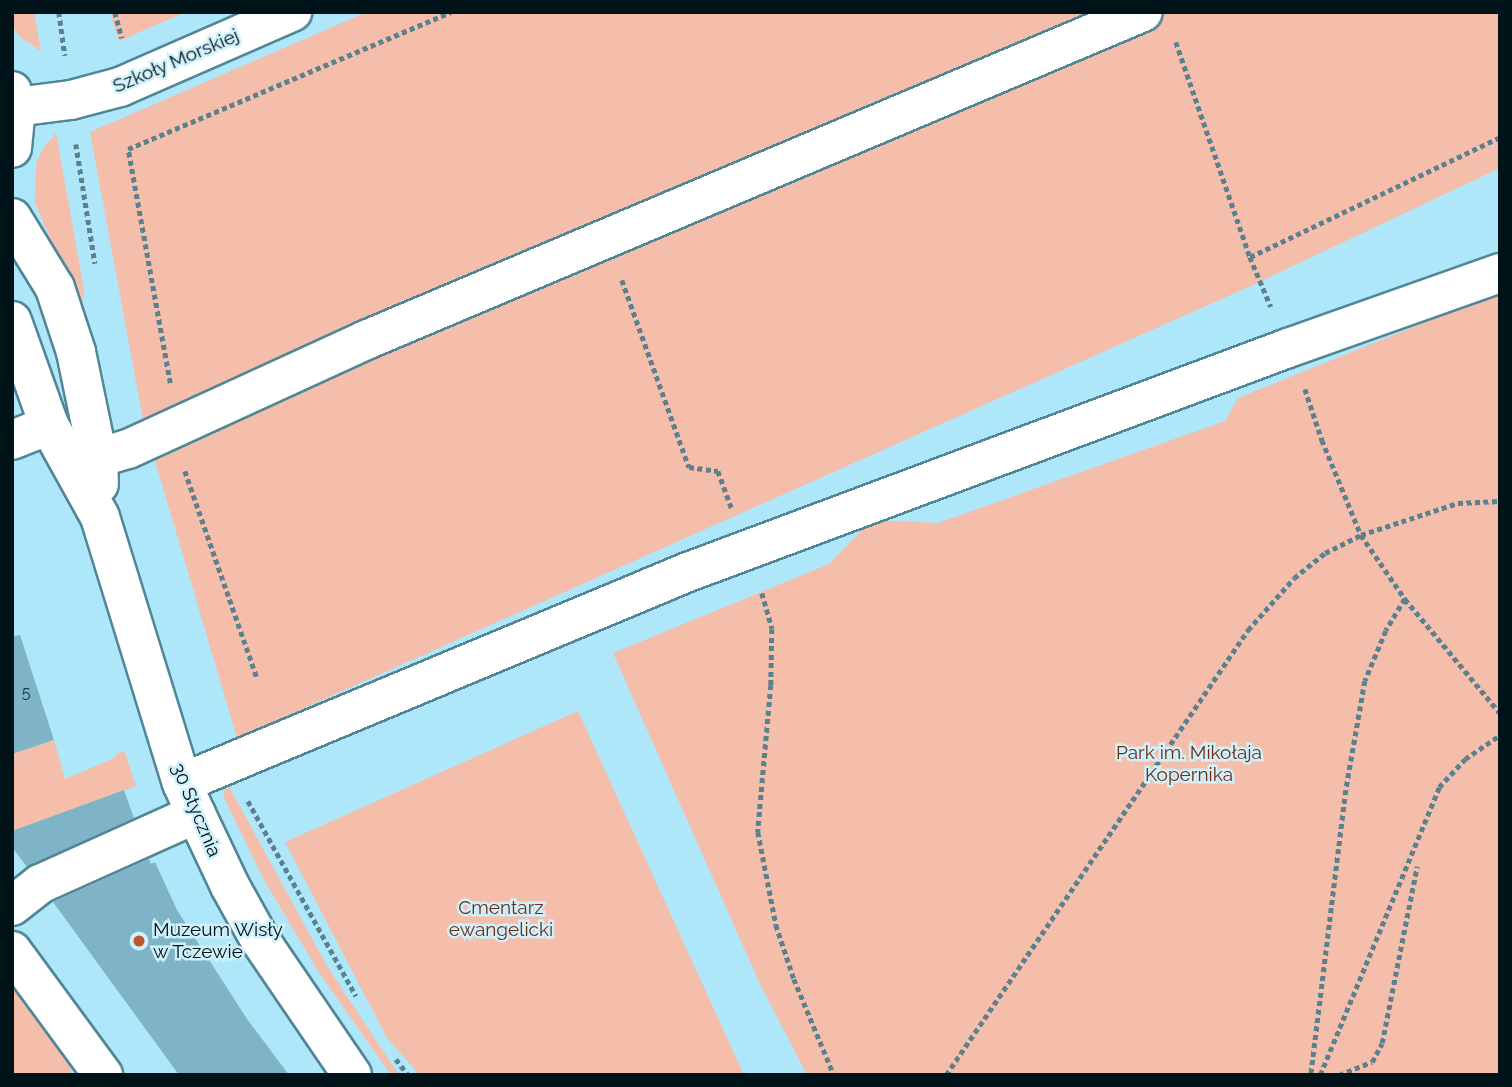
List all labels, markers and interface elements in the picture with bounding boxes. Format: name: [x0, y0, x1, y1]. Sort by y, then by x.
street label: Szkoły Morskiej: [109, 24, 243, 98]
house number: 5: [22, 683, 30, 703]
park label: Park im. Mikołaja Kopernika: [1116, 742, 1262, 786]
street label: 30 Stycznia: [166, 760, 226, 860]
park label: Cmentarz ewangelicki: [449, 897, 553, 941]
place label: Muzeum Wisły w Tczewie: [153, 919, 284, 963]
marker: Muzeum Wisły w Tczewie: [131, 933, 147, 949]

